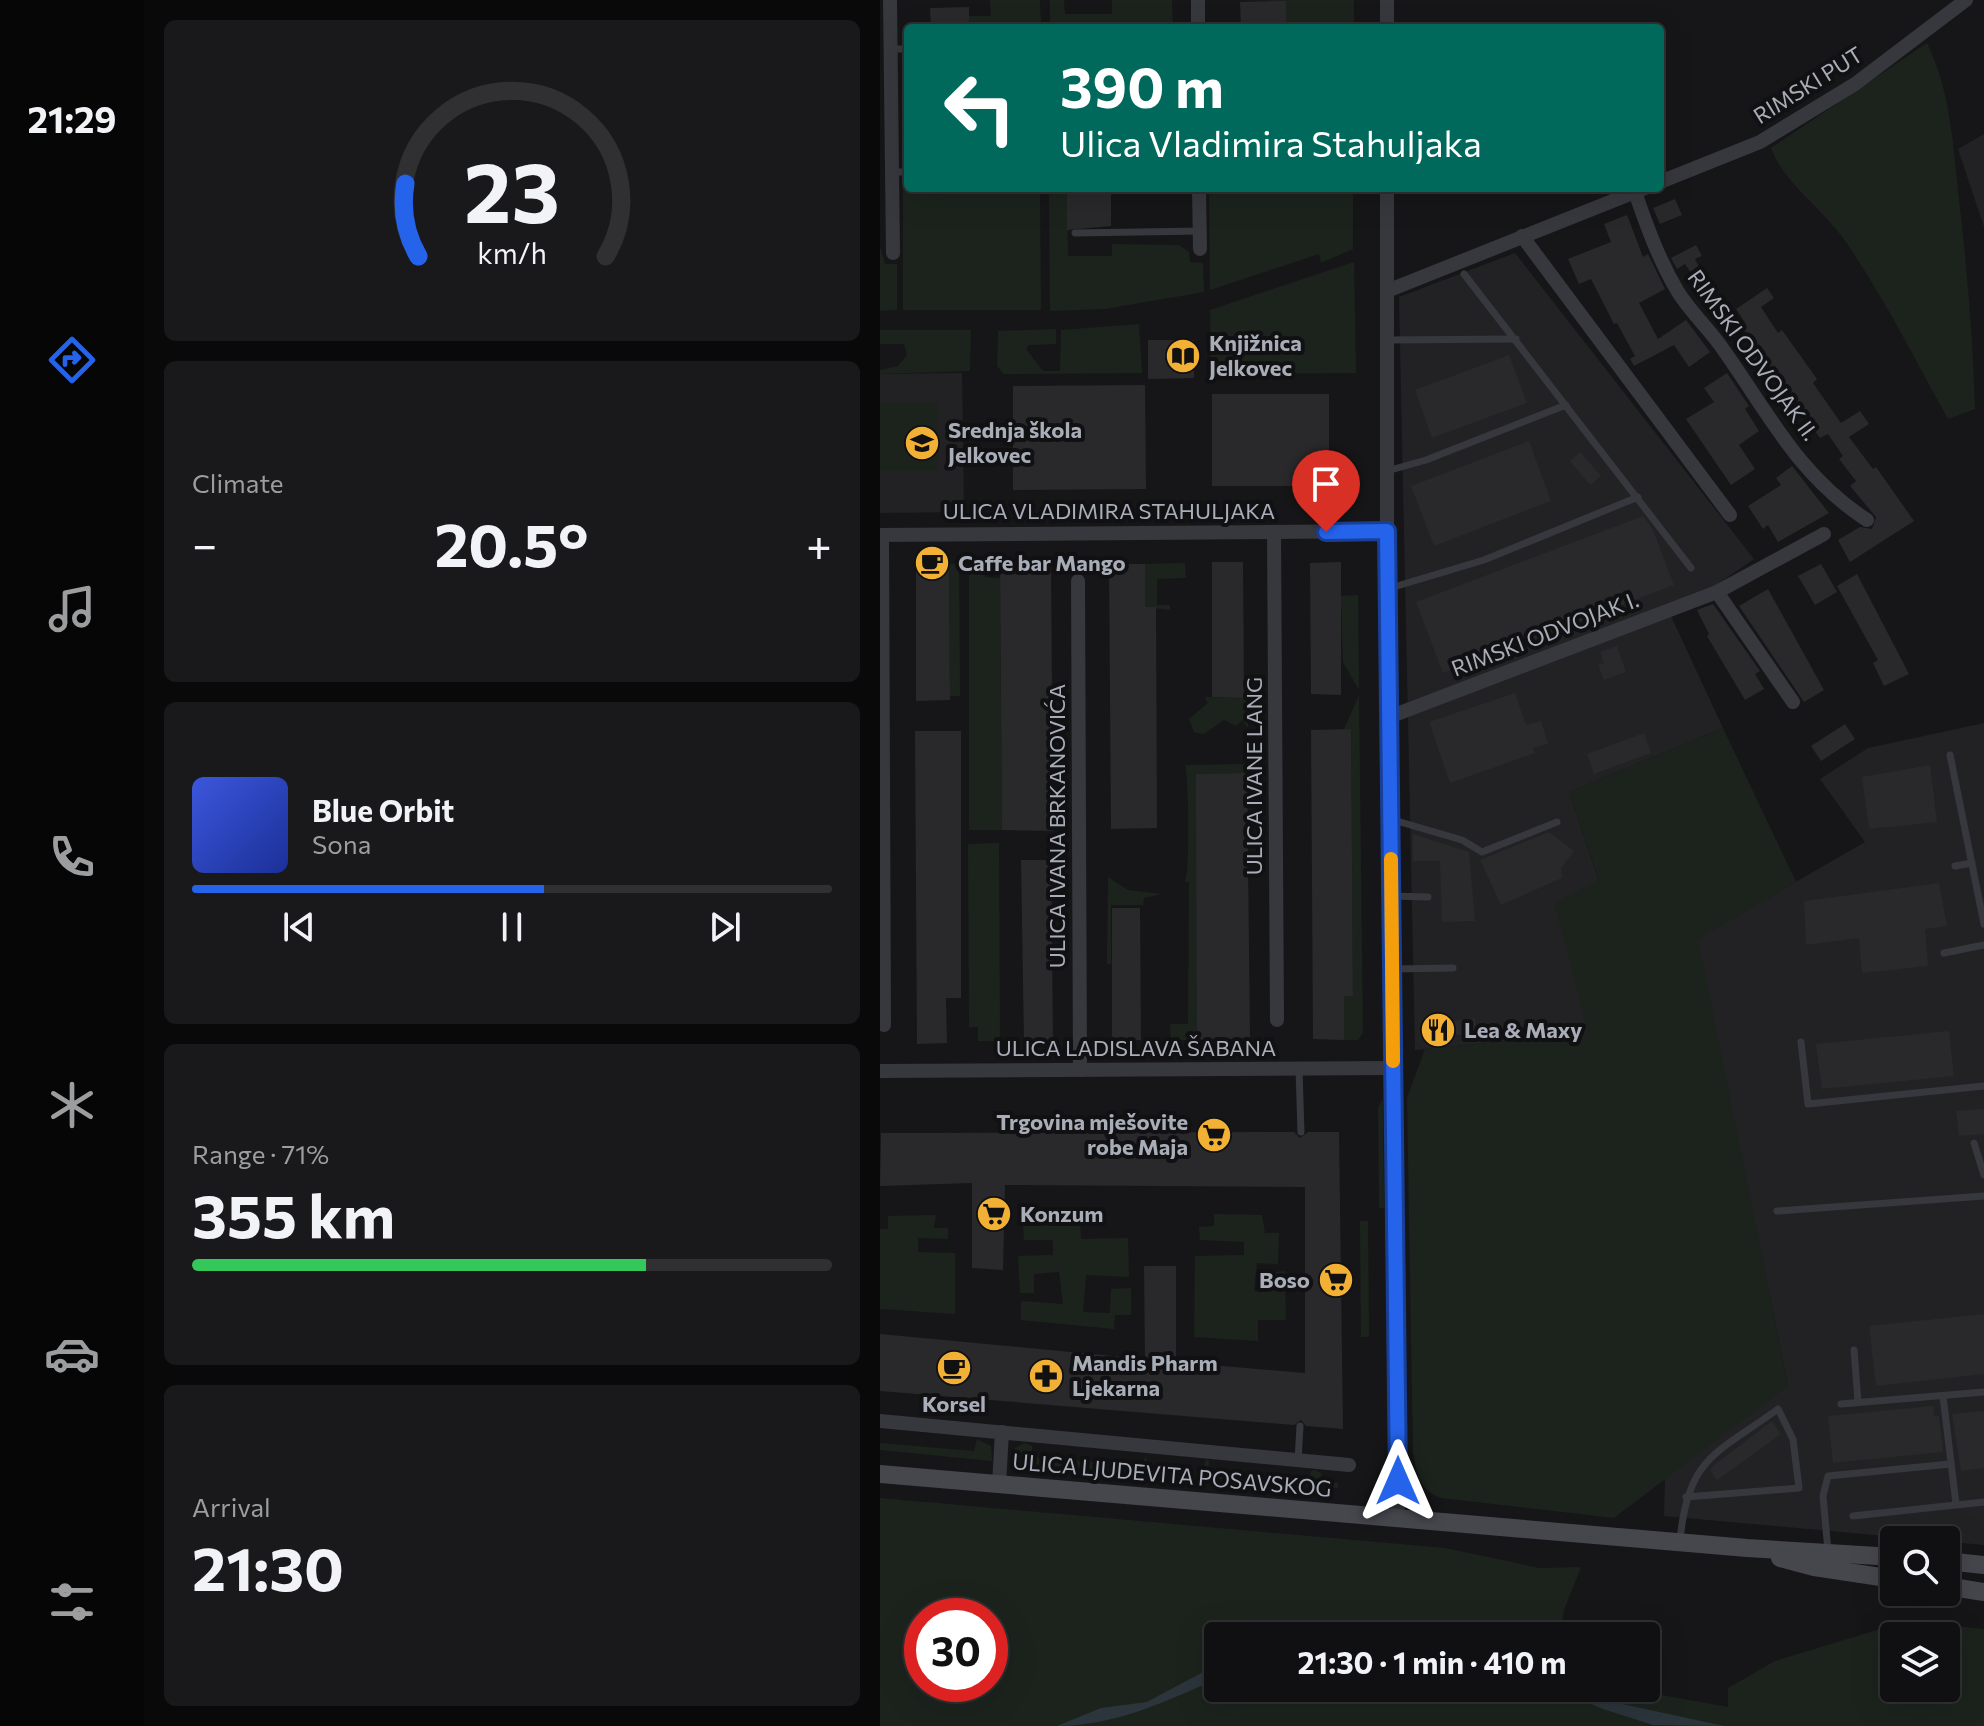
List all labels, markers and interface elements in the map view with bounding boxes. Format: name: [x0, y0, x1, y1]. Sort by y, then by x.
street label: RIMSKI PUT: [1748, 40, 1867, 129]
text: 390 m: [1060, 51, 1224, 120]
icon: left: [928, 56, 1032, 160]
text: 21:29: [28, 96, 116, 140]
text: Ulica Vladimira Stahuljaka: [1060, 120, 1482, 164]
text: 23: [464, 137, 560, 239]
text: km/h: [477, 235, 547, 270]
street label: RIMSKI ODVOJAK II.: [1682, 264, 1824, 445]
place label: Knjižnica Jelkovec: [1209, 329, 1302, 381]
icon: directions: [44, 332, 100, 388]
library icon: Knjižnica Jelkovec: [1164, 337, 1202, 375]
place label: Srednja škola Jelkovec: [948, 416, 1082, 468]
school or university icon: Srednja škola Jelkovec: [903, 424, 941, 462]
pin: [1292, 450, 1360, 532]
icon: arrive: [1304, 462, 1348, 506]
text: Climate: [192, 467, 284, 498]
street label: ULICA VLADIMIRA STAHULJAKA: [943, 497, 1275, 524]
text: 20.5°: [435, 506, 589, 579]
text: −: [192, 516, 217, 570]
text: +: [806, 516, 832, 570]
cafe icon: Caffe bar Mango: [913, 544, 951, 582]
place label: Caffe bar Mango: [958, 549, 1126, 576]
icon: music: [44, 581, 100, 637]
street label: RIMSKI ODVOJAK I.: [1447, 585, 1642, 682]
street label: ULICA IVANE LANG: [1240, 677, 1267, 875]
street label: ULICA IVANA BRKANOVIĆA: [1043, 684, 1070, 968]
text: Blue Orbit: [312, 791, 454, 828]
text: Sona: [312, 828, 371, 859]
icon: phone: [44, 829, 100, 885]
icon: previous: [277, 905, 321, 949]
icon: pause: [490, 905, 534, 949]
icon: next: [703, 905, 747, 949]
restaurant icon: Lea & Maxy: [1419, 1011, 1457, 1049]
place label: Lea & Maxy: [1464, 1016, 1582, 1043]
street label: ULICA LADISLAVA ŠABANA: [996, 1034, 1276, 1061]
icon: climate: [44, 1077, 100, 1133]
place label: Trgovina mješovite robe Maja: [996, 1108, 1188, 1160]
supermarket icon: Trgovina mješovite robe Maja: [1195, 1116, 1233, 1154]
text: Range · 71%: [192, 1138, 329, 1169]
text: 355 km: [192, 1177, 395, 1250]
supermarket icon: Konzum: [975, 1195, 1013, 1233]
place label: Konzum: [1020, 1200, 1103, 1227]
supermarket icon: Boso: [1317, 1261, 1355, 1299]
place label: Boso: [1259, 1266, 1310, 1293]
icon: car: [44, 1326, 100, 1382]
cafe icon: Korsel: [935, 1349, 973, 1387]
place label: Mandis Pharm Ljekarna: [1072, 1349, 1218, 1401]
pharmacy icon: Mandis Pharm Ljekarna: [1027, 1357, 1065, 1395]
place label: Korsel: [922, 1390, 986, 1417]
position arrow: [1356, 1439, 1440, 1523]
street label: ULICA LJUDEVITA POSAVSKOG: [1011, 1447, 1333, 1502]
text: Arrival: [192, 1491, 271, 1522]
map controls: [1880, 1526, 1960, 1702]
button: search: [1880, 1526, 1960, 1606]
text: 21:30: [192, 1530, 344, 1603]
icon: filters: [44, 1574, 100, 1630]
speed limit sign: 30: [904, 1598, 1008, 1702]
button: layers: [1880, 1622, 1960, 1702]
text: 21:30 · 1 min · 410 m: [1298, 1643, 1566, 1680]

